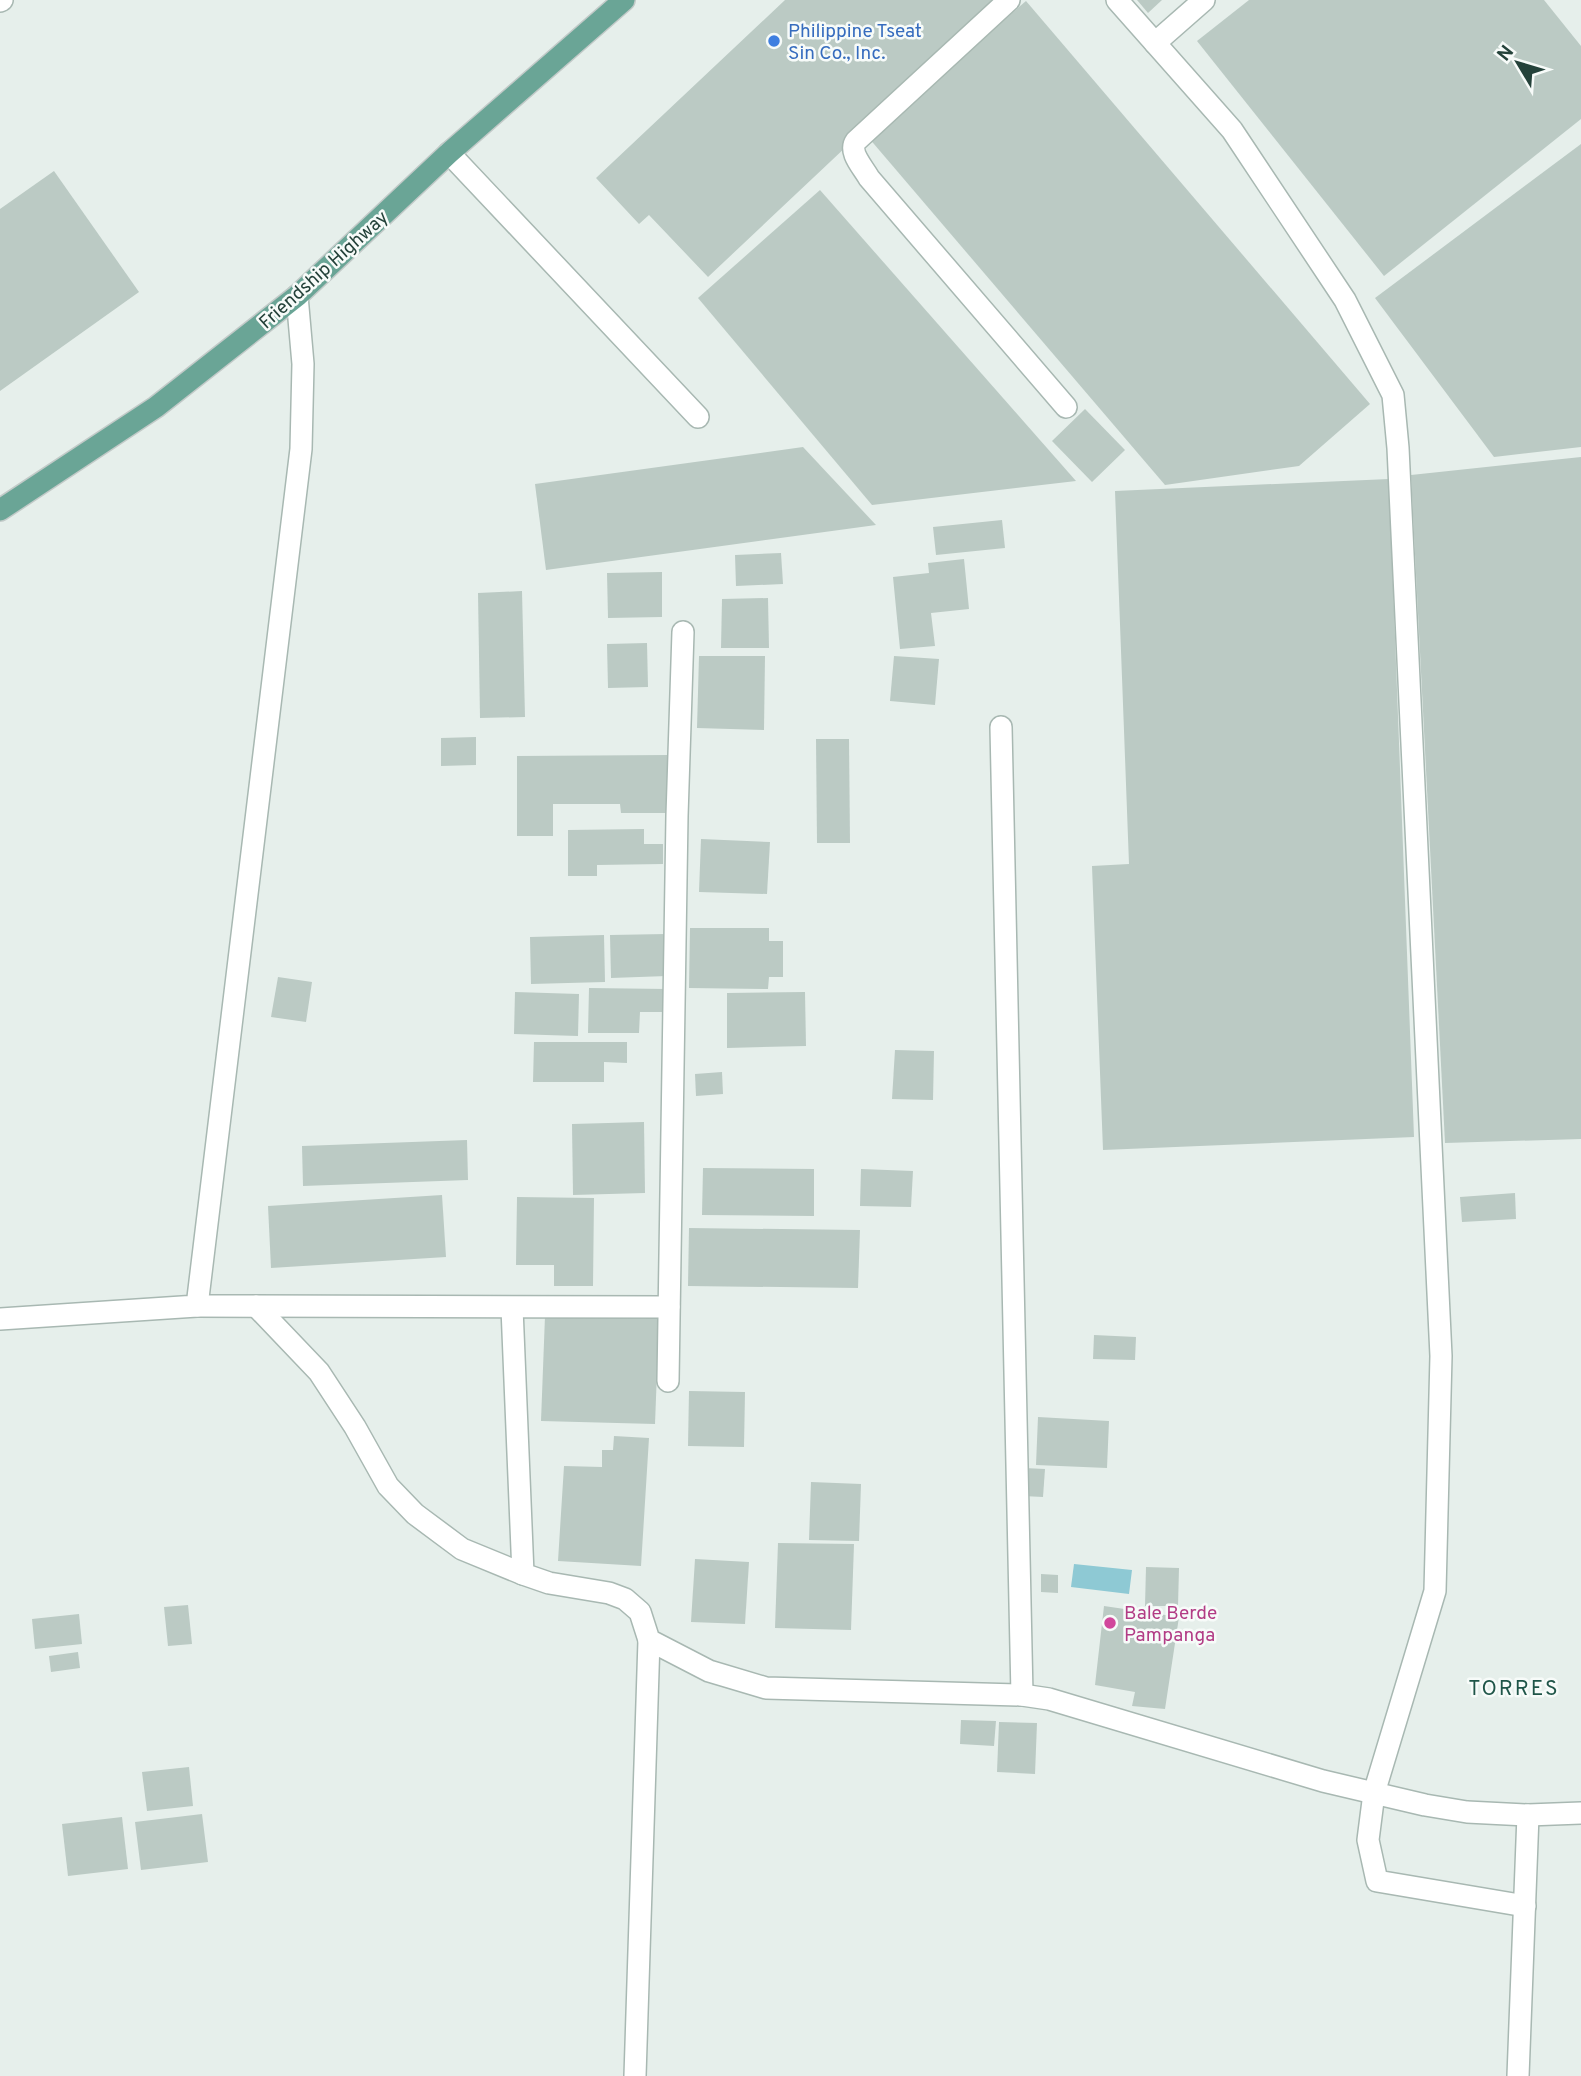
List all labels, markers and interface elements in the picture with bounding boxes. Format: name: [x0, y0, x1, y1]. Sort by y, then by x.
place label: Philippine Tseat Sin Co., Inc.: [788, 20, 922, 66]
north arrow: [1483, 28, 1553, 98]
marker: Philippine Tseat Sin Co., Inc.: [766, 33, 782, 49]
text: N: [1493, 41, 1520, 67]
street label: Friendship Highway: [255, 206, 394, 335]
place label: Bale Berde Pampanga: [1124, 1602, 1217, 1648]
marker: Bale Berde Pampanga: [1102, 1615, 1118, 1631]
district label: TORRES: [1468, 1676, 1560, 1703]

